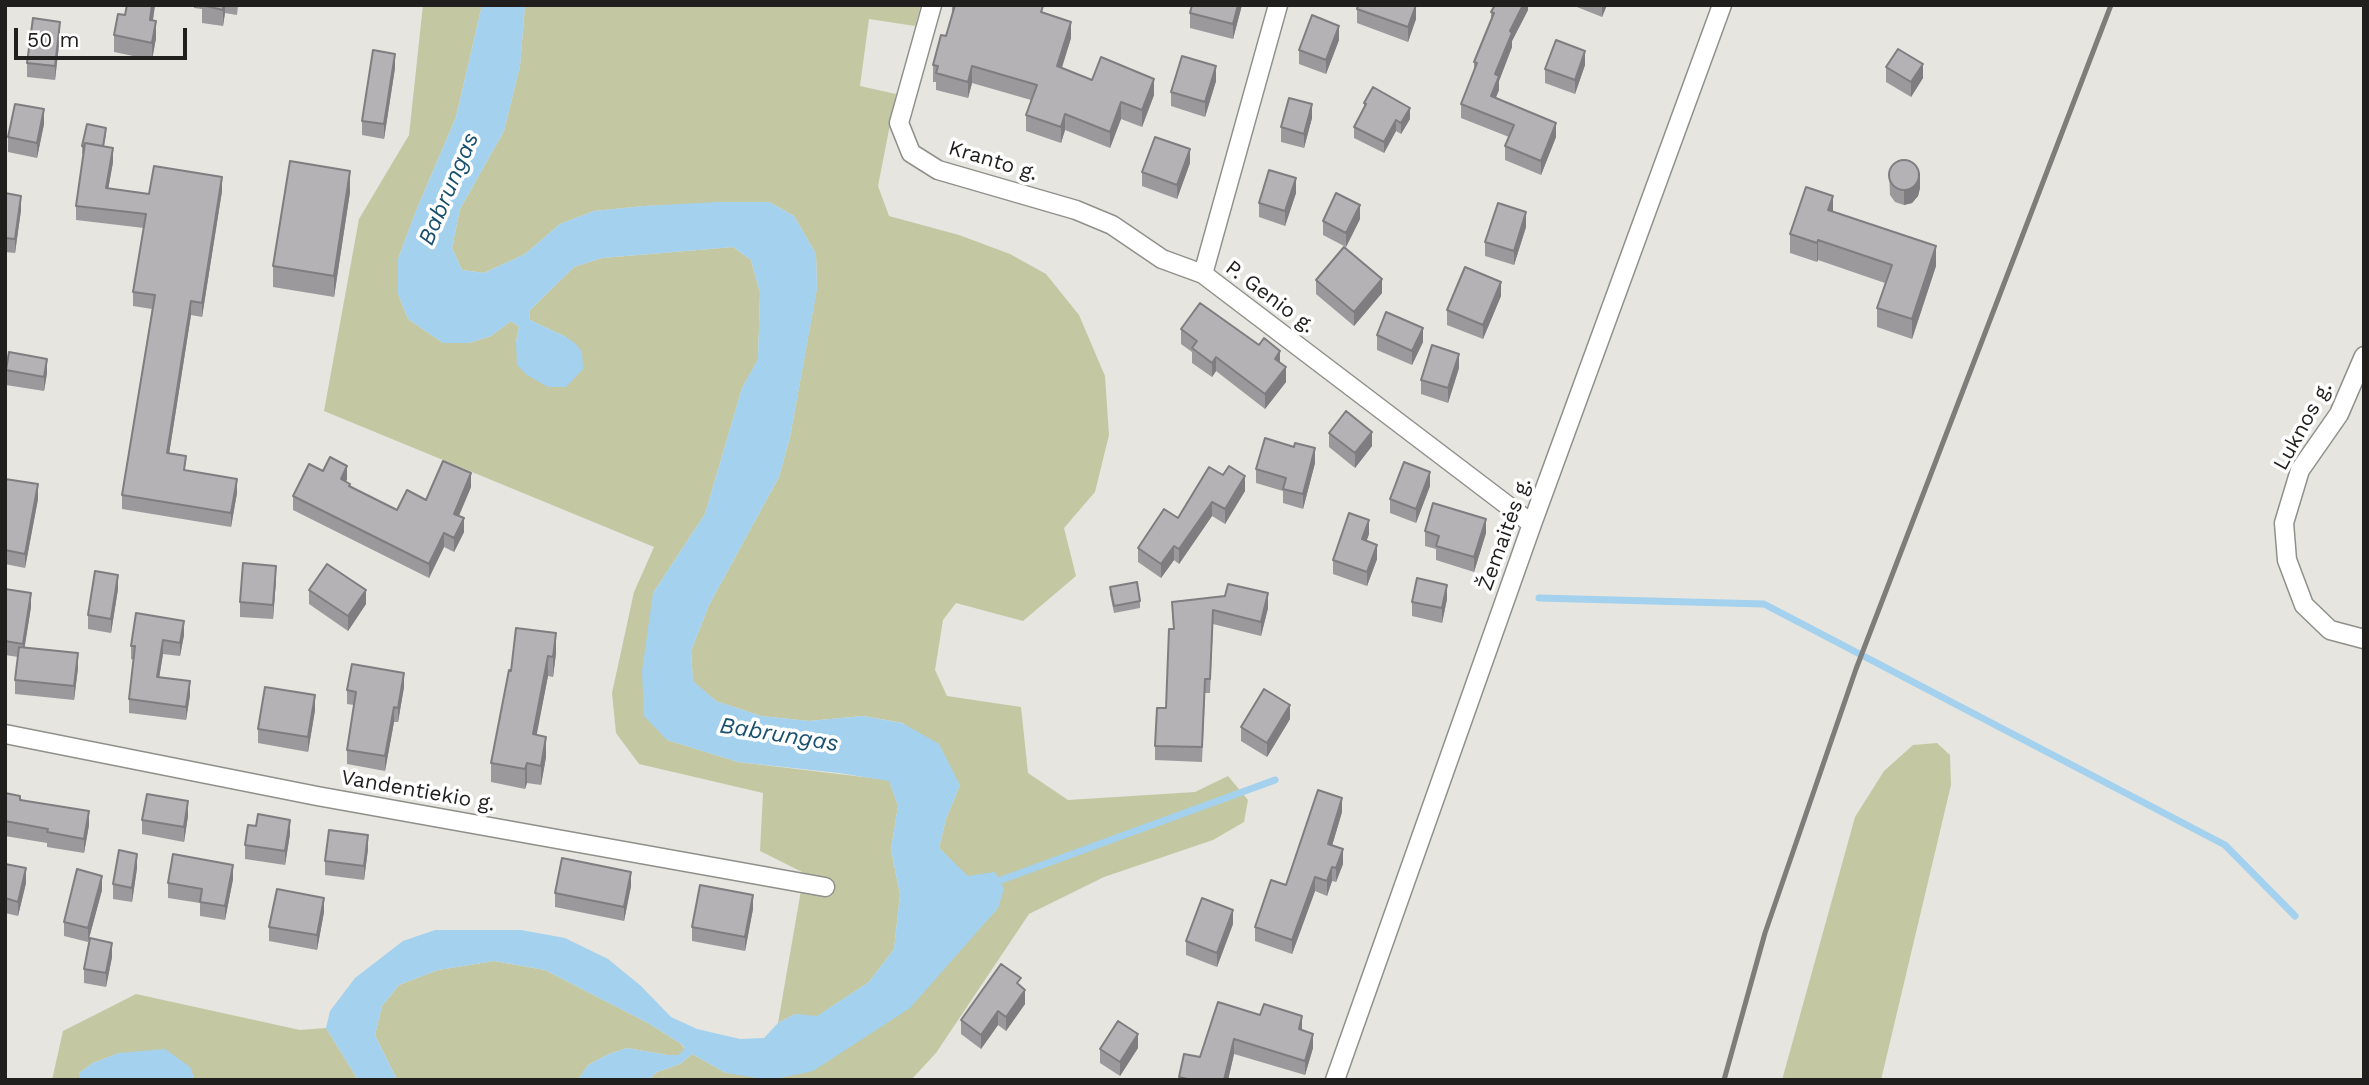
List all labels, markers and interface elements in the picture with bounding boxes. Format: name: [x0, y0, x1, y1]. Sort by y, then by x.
scale bar: [18, 14, 191, 58]
text: 50 m: [27, 27, 79, 52]
water label: Babrungas: [413, 129, 485, 249]
street label: Kranto g.: [945, 135, 1041, 187]
street label: P. Genio g.: [1220, 255, 1320, 339]
street label: Luknos g.: [2268, 377, 2338, 475]
street label: Žemaitės g.: [1473, 474, 1537, 594]
water label: Babrungas: [718, 712, 840, 758]
street label: Vandentiekio g.: [339, 765, 497, 817]

